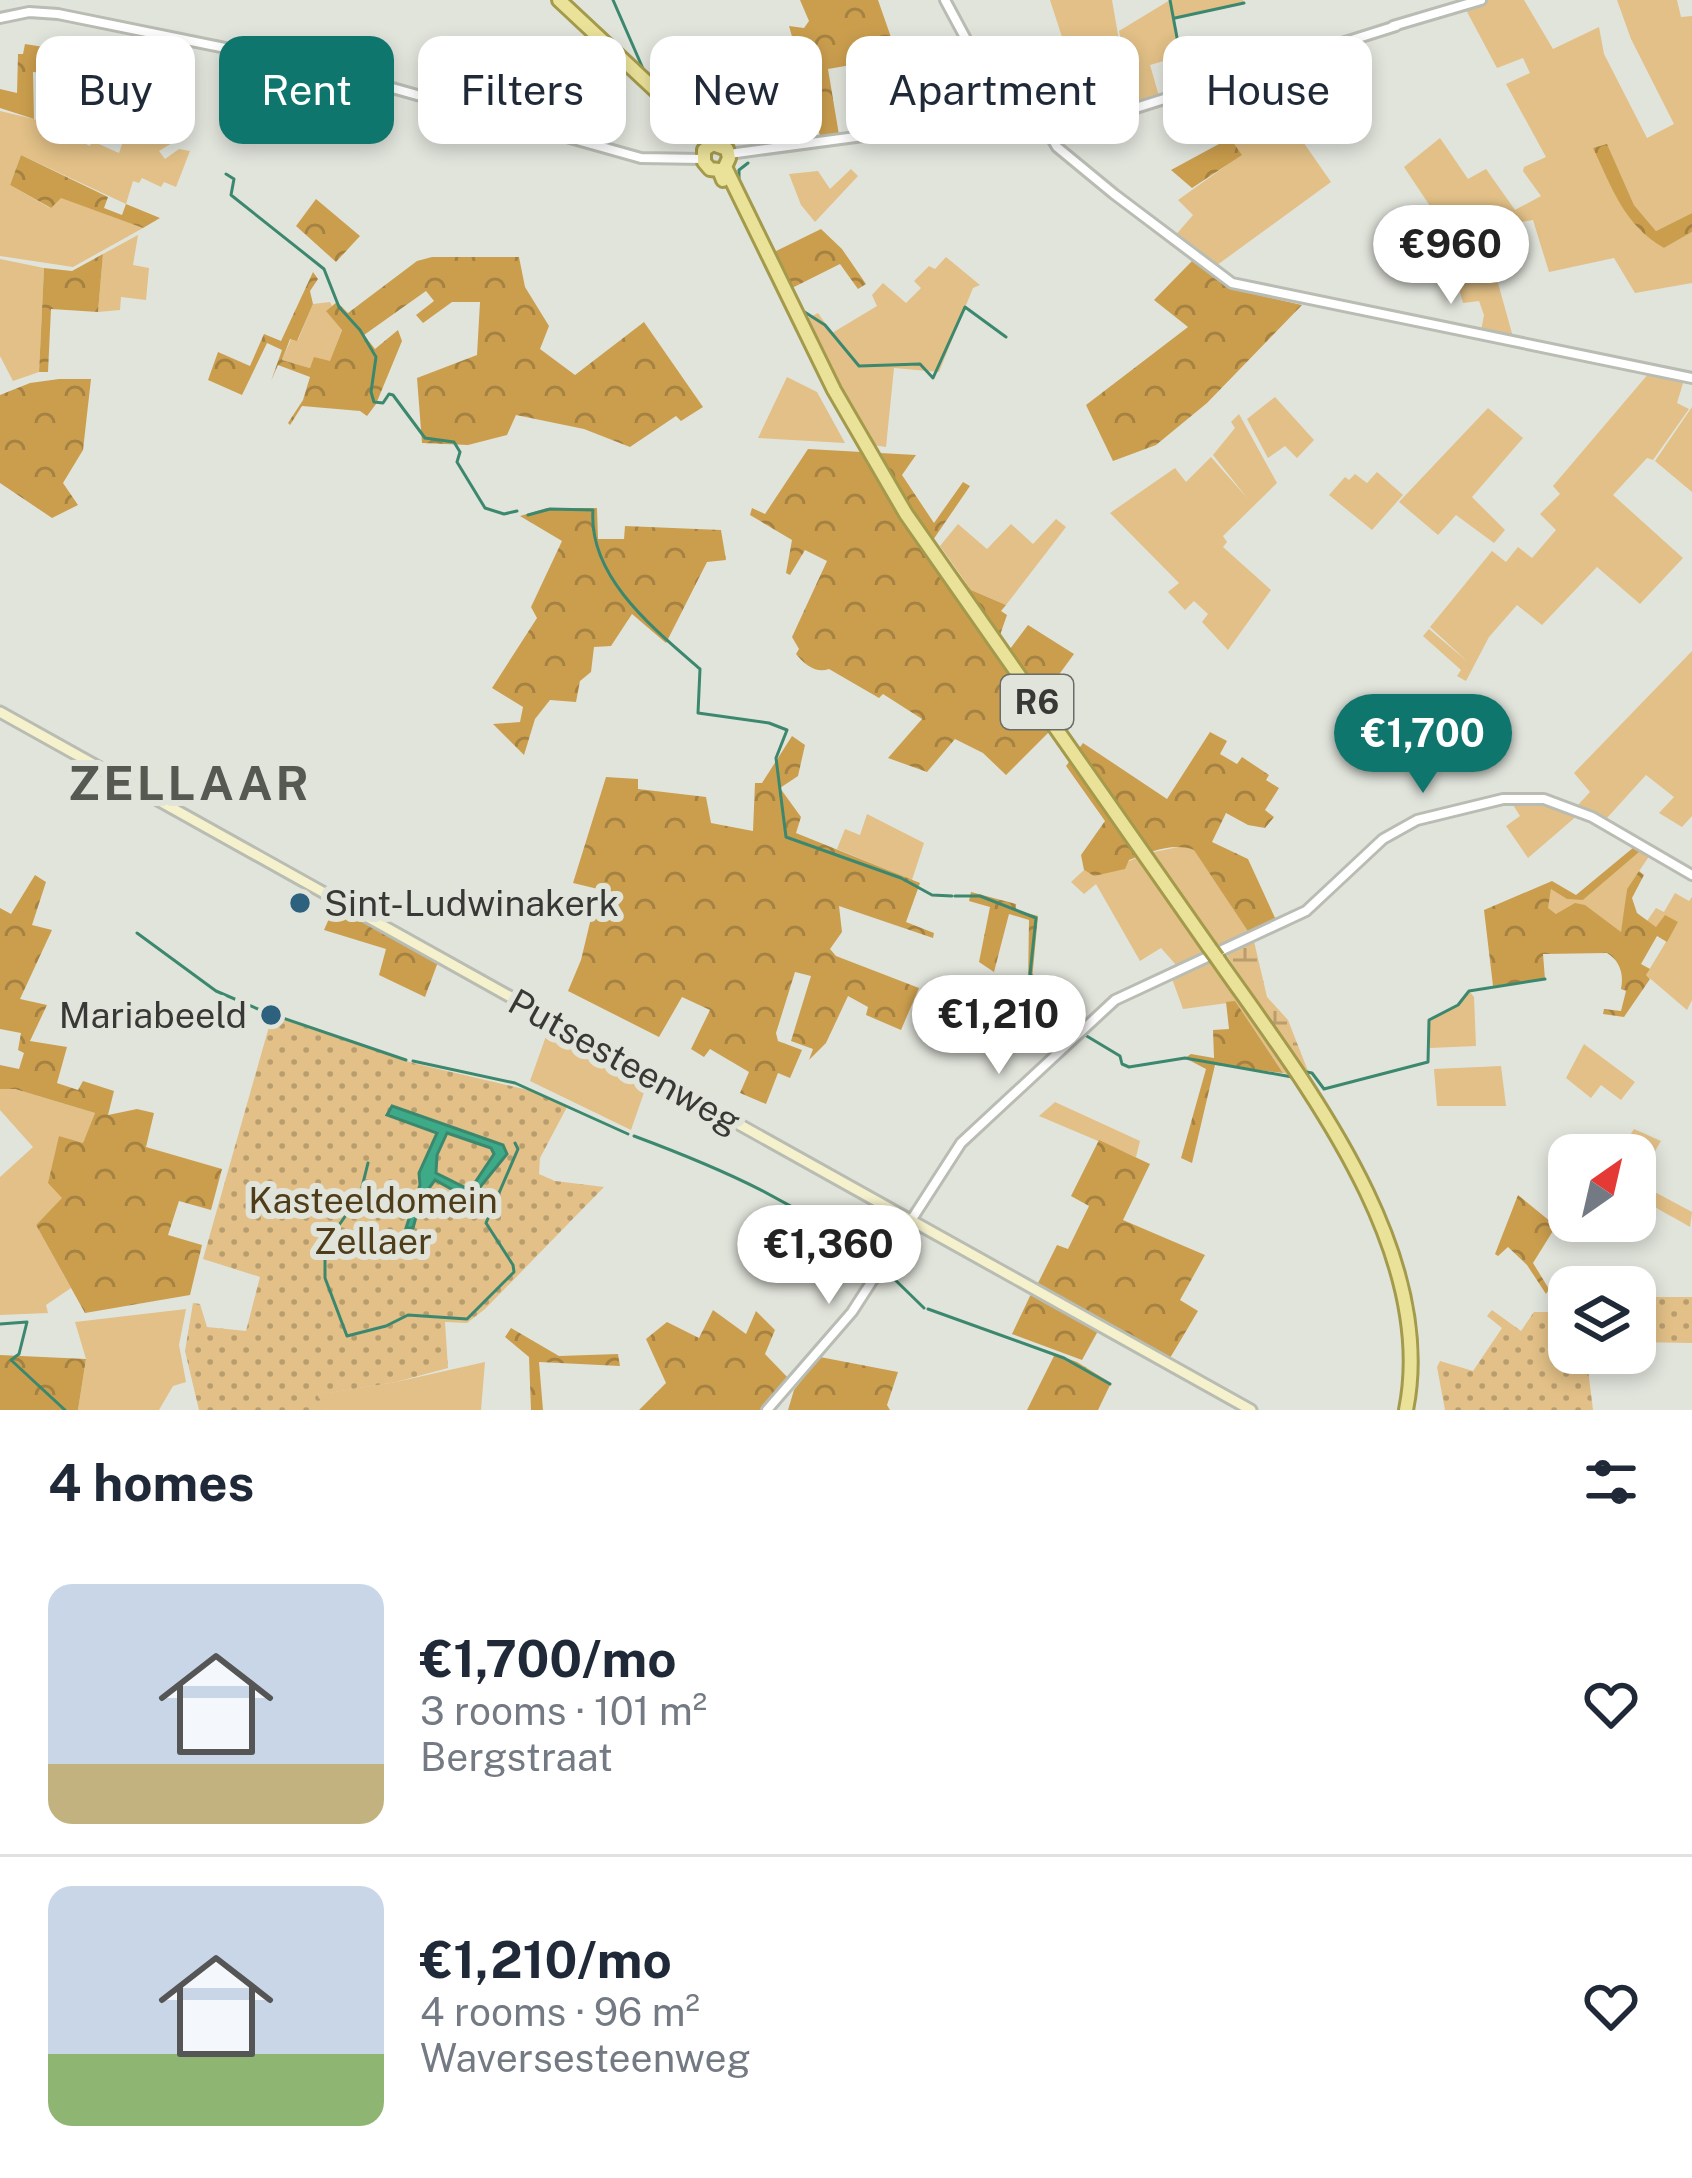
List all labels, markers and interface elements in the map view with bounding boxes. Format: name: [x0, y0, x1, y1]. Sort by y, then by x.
chip: Buy: [36, 36, 195, 144]
chip: Rent: [219, 36, 394, 144]
chip: Filters: [418, 36, 626, 144]
chip: New: [650, 36, 822, 144]
chip: Apartment: [846, 36, 1139, 144]
chip: House: [1163, 36, 1372, 144]
pin: €960: [1380, 205, 1522, 307]
text: €960: [1400, 221, 1502, 267]
road number: R6: [1001, 675, 1073, 729]
pin: €1,700: [1325, 694, 1521, 796]
text: €1,700: [1361, 710, 1485, 756]
district label: ZELLAAR: [68, 754, 312, 811]
place label: Sint-Ludwinakerk: [324, 882, 619, 924]
marker: Sint-Ludwinakerk: [287, 890, 313, 916]
pin: €1,210: [901, 975, 1097, 1077]
street label: Putsesteenweg: [502, 980, 748, 1142]
text: €1,210: [939, 991, 1059, 1037]
place label: Mariabeeld: [59, 994, 247, 1036]
marker: Mariabeeld: [258, 1002, 284, 1028]
north arrow: [1548, 1134, 1656, 1242]
map controls: [1548, 1134, 1656, 1374]
park label: Kasteeldomein Zellaer: [248, 1179, 498, 1262]
pin: €1,360: [731, 1205, 927, 1307]
text: €1,360: [764, 1221, 894, 1267]
button: layers: [1548, 1266, 1656, 1374]
icon: filters: [1578, 1449, 1644, 1515]
text: 4 homes: [48, 1453, 254, 1512]
text: €1,700/mo: [420, 1629, 677, 1688]
icon: home: [144, 1632, 288, 1776]
icon: heart: [1578, 1671, 1644, 1737]
text: 3 rooms · 101 m²: [420, 1688, 707, 1734]
text: Bergstraat: [420, 1734, 613, 1780]
text: €1,210/mo: [420, 1930, 672, 1989]
icon: home: [144, 1934, 288, 2078]
icon: heart: [1578, 1973, 1644, 2039]
text: 4 rooms · 96 m²: [420, 1989, 700, 2035]
text: Waversesteenweg: [420, 2035, 751, 2081]

